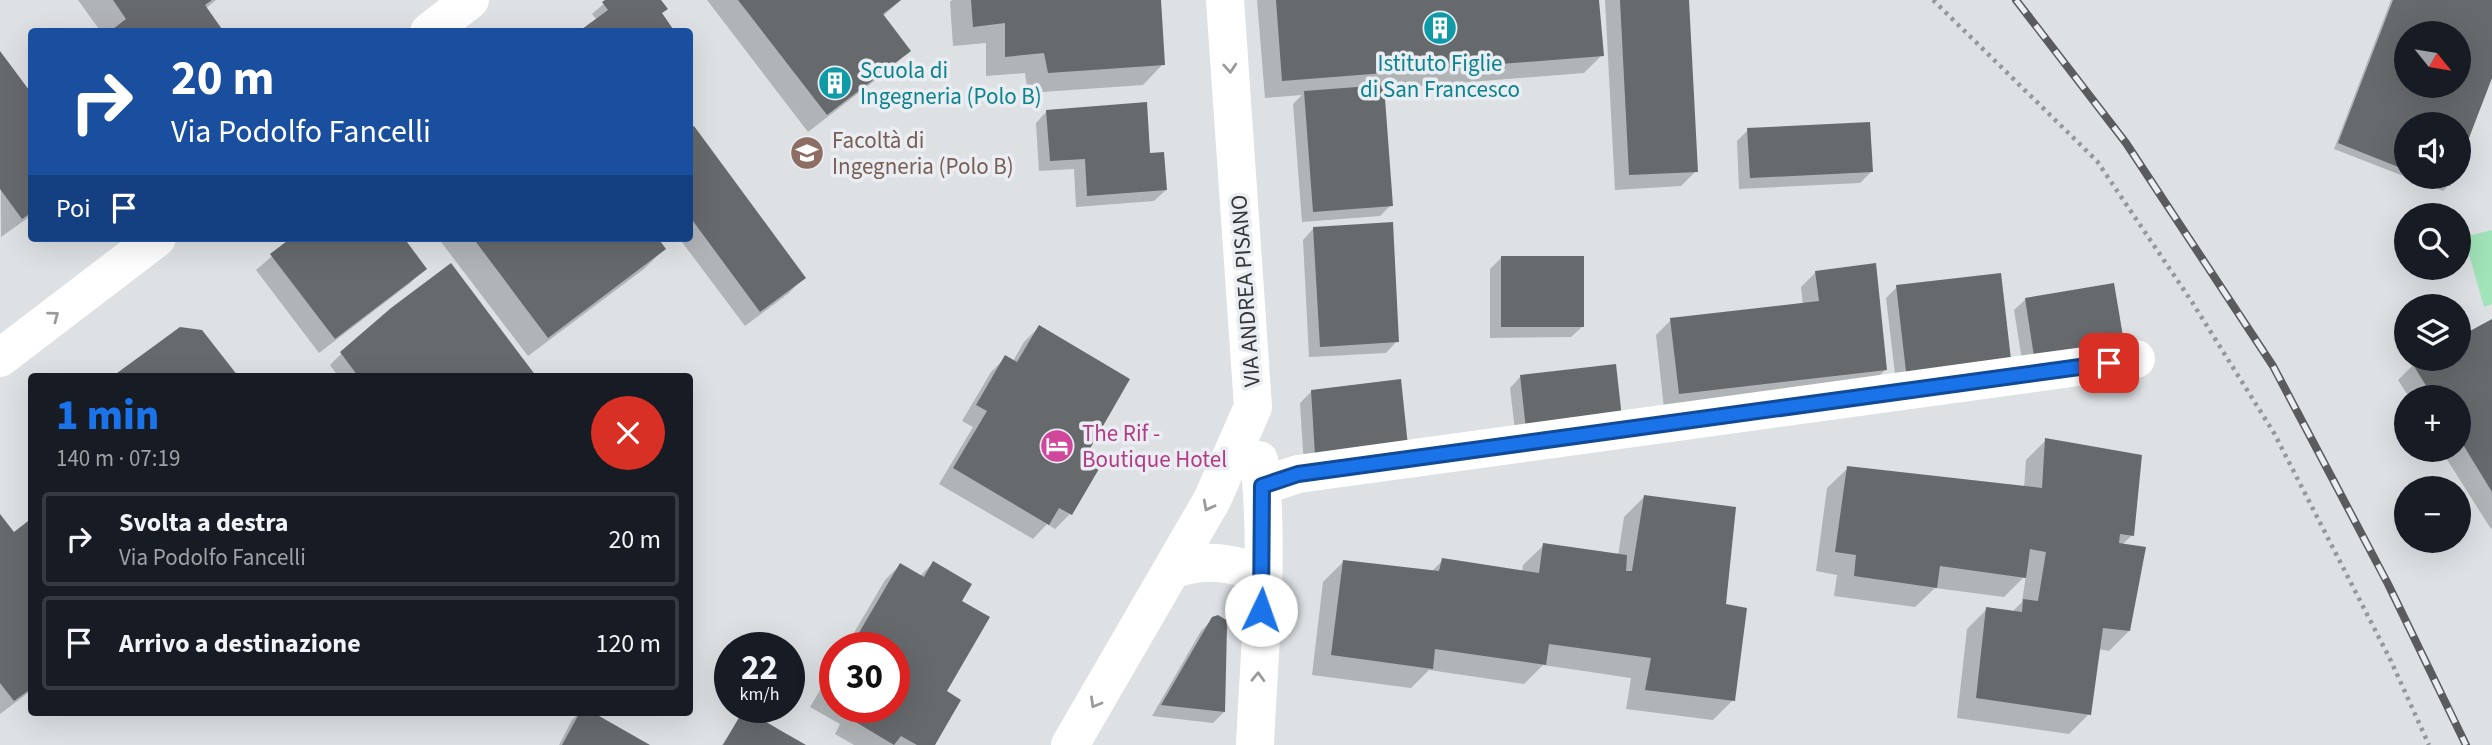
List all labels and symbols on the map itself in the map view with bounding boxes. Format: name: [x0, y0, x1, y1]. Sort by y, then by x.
building icon: Istituto Figlie di San Francesco: [1421, 9, 1459, 47]
north arrow: [2394, 21, 2471, 98]
place label: Istituto Figlie di San Francesco: [1360, 47, 1520, 106]
place label: Scuola di Ingegneria (Polo B): [860, 54, 1042, 113]
one-way arrow: [1222, 63, 1237, 74]
building icon: Scuola di Ingegneria (Polo B): [816, 64, 854, 102]
place label: Facoltà di Ingegneria (Polo B): [832, 124, 1014, 183]
school or university icon: Facoltà di Ingegneria (Polo B): [788, 134, 826, 172]
street label: VIA ANDREA PISANO: [1222, 194, 1269, 388]
one-way arrow: [47, 312, 59, 325]
pin: [2079, 333, 2139, 393]
place label: The Rif - Boutique Hotel: [1082, 417, 1227, 476]
hotel icon: The Rif - Boutique Hotel: [1038, 427, 1076, 465]
one-way arrow: [1203, 499, 1217, 511]
position arrow: [1224, 573, 1298, 647]
speed limit sign: 30: [819, 632, 910, 723]
one-way arrow: [1250, 671, 1265, 682]
one-way arrow: [1090, 696, 1103, 708]

